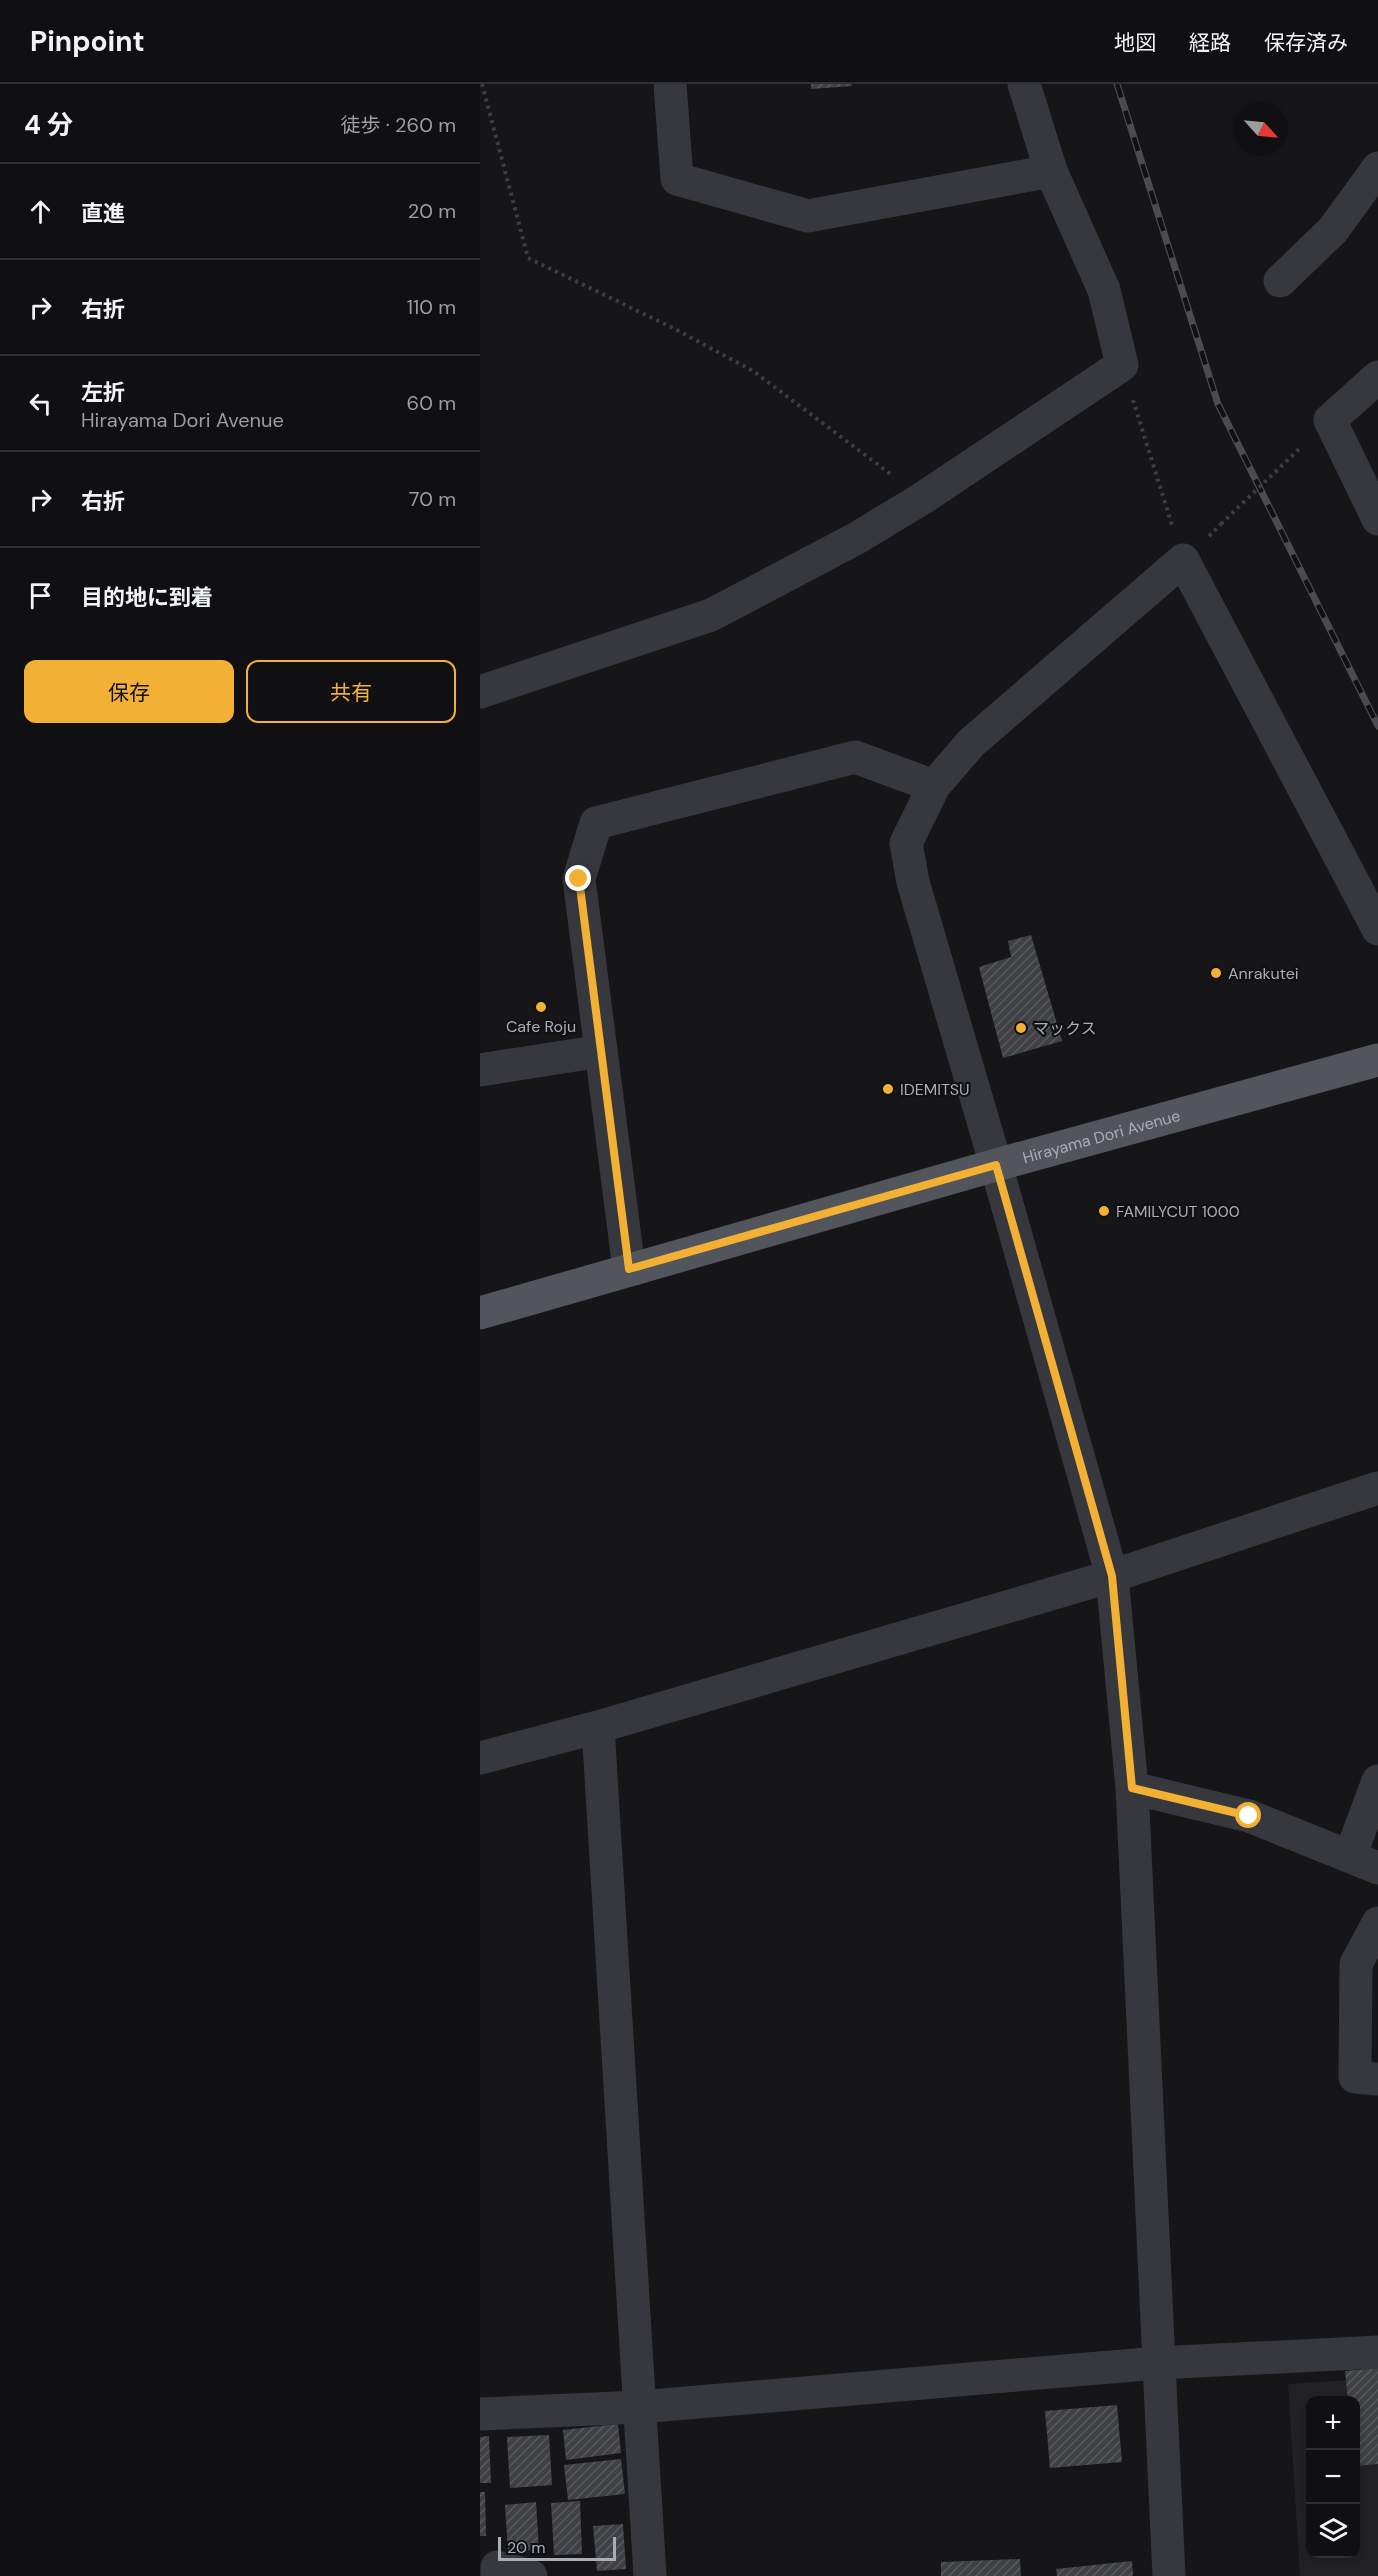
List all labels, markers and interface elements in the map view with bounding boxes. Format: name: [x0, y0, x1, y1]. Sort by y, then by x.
text: Pinpoint: [30, 23, 145, 60]
text: 地図: [1114, 29, 1156, 57]
text: 経路: [1189, 29, 1231, 57]
text: 保存済み: [1264, 29, 1348, 57]
north arrow: [1234, 102, 1288, 156]
text: 4 分: [24, 108, 73, 142]
text: 徒歩 · 260 m: [341, 112, 456, 138]
icon: ahead: [24, 195, 57, 228]
text: 20 m: [408, 198, 456, 224]
text: 直進: [81, 199, 125, 228]
icon: right: [24, 291, 57, 324]
text: 110 m: [407, 294, 456, 320]
text: 右折: [81, 295, 125, 324]
text: 左折: [81, 378, 125, 407]
icon: left: [24, 387, 57, 420]
text: 60 m: [407, 390, 456, 416]
text: Hirayama Dori Avenue: [81, 407, 284, 433]
icon: right: [24, 483, 57, 516]
text: 70 m: [409, 486, 456, 512]
text: 右折: [81, 487, 125, 516]
icon: arrive: [24, 579, 57, 612]
text: 目的地に到着: [81, 583, 213, 612]
button: 保存: [24, 660, 234, 723]
button: 共有: [246, 660, 456, 723]
route end: [565, 865, 591, 891]
place label: Anrakutei: [1228, 963, 1299, 984]
marker: Anrakutei: [1209, 966, 1223, 980]
marker: Cafe Roju: [534, 1000, 548, 1014]
place label: Cafe Roju: [506, 1016, 576, 1037]
place label: マックス: [1033, 1018, 1097, 1039]
marker: マックス: [1014, 1021, 1028, 1035]
place label: IDEMITSU: [900, 1079, 969, 1100]
marker: IDEMITSU: [881, 1082, 895, 1096]
street label: Hirayama Dori Avenue: [1020, 1105, 1183, 1168]
place label: FAMILYCUT 1000: [1116, 1201, 1240, 1222]
marker: FAMILYCUT 1000: [1097, 1204, 1111, 1218]
route start: [1235, 1802, 1261, 1828]
map controls: [1306, 2396, 1360, 2558]
button: +: [1306, 2396, 1360, 2450]
button: −: [1306, 2450, 1360, 2504]
button: layers: [1306, 2504, 1360, 2558]
scale bar: [498, 2534, 616, 2562]
text: 20 m: [507, 2537, 546, 2558]

